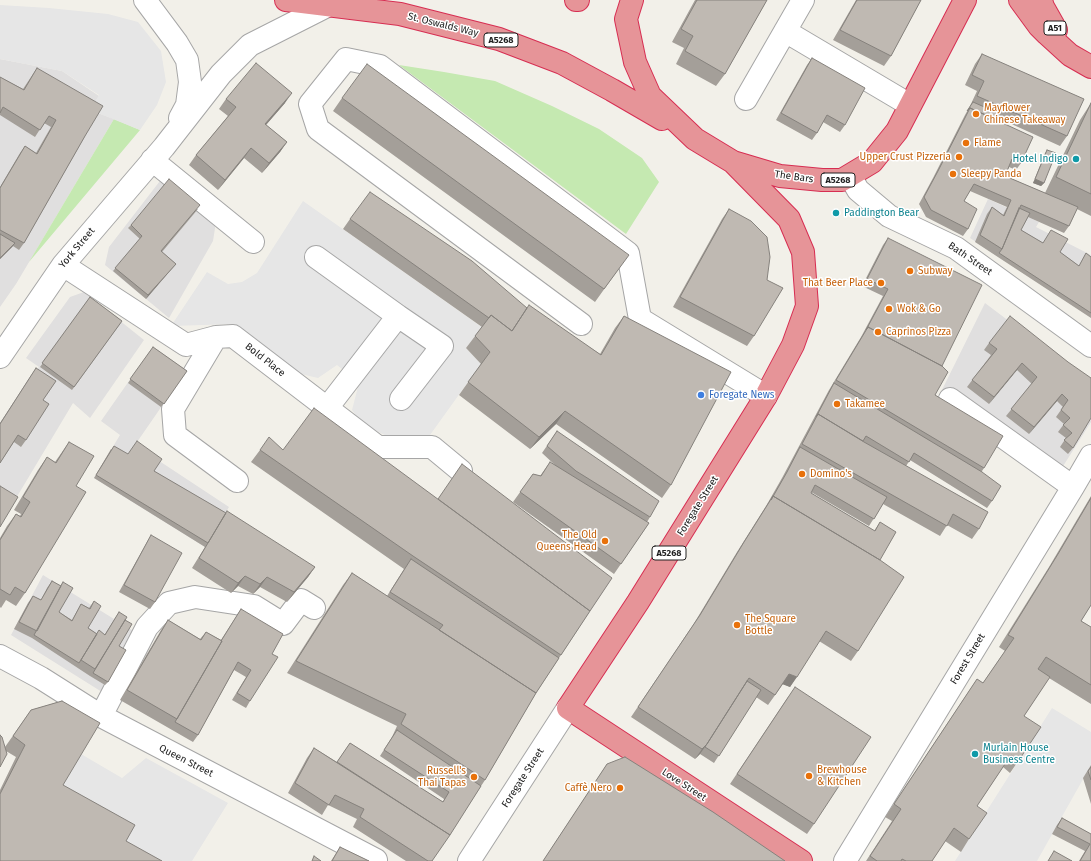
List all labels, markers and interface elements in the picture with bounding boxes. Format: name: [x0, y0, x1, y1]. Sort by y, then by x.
street label: St. Oswalds Way: [406, 10, 480, 40]
road number: A51: [1044, 21, 1066, 35]
road number: A5268: [484, 33, 518, 47]
place label: Mayflower Chinese Takeaway: [984, 102, 1065, 126]
marker: Mayflower Chinese Takeaway: [971, 109, 981, 119]
place label: Flame: [974, 137, 1001, 149]
marker: Flame: [961, 138, 971, 148]
place label: Upper Crust Pizzeria: [860, 151, 951, 163]
marker: Upper Crust Pizzeria: [954, 152, 964, 162]
place label: Hotel Indigo: [1012, 153, 1068, 165]
marker: Hotel Indigo: [1071, 154, 1081, 164]
street label: The Bars: [774, 168, 814, 186]
place label: Sleepy Panda: [961, 168, 1022, 180]
marker: Sleepy Panda: [948, 169, 958, 179]
road number: A5268: [821, 173, 855, 187]
place label: Paddington Bear: [844, 207, 919, 219]
marker: Paddington Bear: [831, 208, 841, 218]
street label: York Street: [56, 225, 98, 271]
street label: Bath Street: [946, 240, 994, 278]
place label: Subway: [918, 265, 952, 277]
marker: Subway: [905, 266, 915, 276]
place label: That Beer Place: [803, 277, 873, 289]
marker: That Beer Place: [876, 278, 886, 288]
place label: Wok & Go: [897, 303, 941, 315]
marker: Wok & Go: [884, 304, 894, 314]
place label: Caprinos Pizza: [886, 326, 951, 338]
marker: Caprinos Pizza: [873, 327, 883, 337]
street label: Bold Place: [243, 341, 287, 379]
place label: Foregate News: [709, 389, 775, 401]
marker: Foregate News: [696, 390, 706, 400]
place label: Takamee: [845, 398, 885, 410]
marker: Takamee: [832, 399, 842, 409]
place label: Domino's: [810, 468, 852, 480]
marker: Domino's: [797, 469, 807, 479]
street label: Foregate Street: [675, 474, 721, 538]
place label: The Old Queens Head: [537, 529, 597, 552]
marker: The Old Queens Head: [600, 536, 610, 546]
road number: A5268: [652, 546, 686, 560]
place label: The Square Bottle: [745, 613, 796, 636]
marker: The Square Bottle: [732, 620, 742, 630]
street label: Forest Street: [948, 631, 988, 687]
street label: Queen Street: [157, 742, 215, 780]
place label: Murlain House Business Centre: [983, 742, 1055, 766]
street label: Foregate Street: [499, 746, 547, 810]
marker: Murlain House Business Centre: [970, 749, 980, 759]
place label: Brewhouse & Kitchen: [817, 764, 867, 788]
place label: Russell's Thai Tapas: [418, 765, 466, 788]
street label: Love Street: [659, 766, 709, 804]
marker: Brewhouse & Kitchen: [804, 771, 814, 781]
marker: Russell's Thai Tapas: [469, 772, 479, 782]
place label: Caffè Nero: [565, 782, 612, 794]
marker: Caffè Nero: [615, 783, 625, 793]

